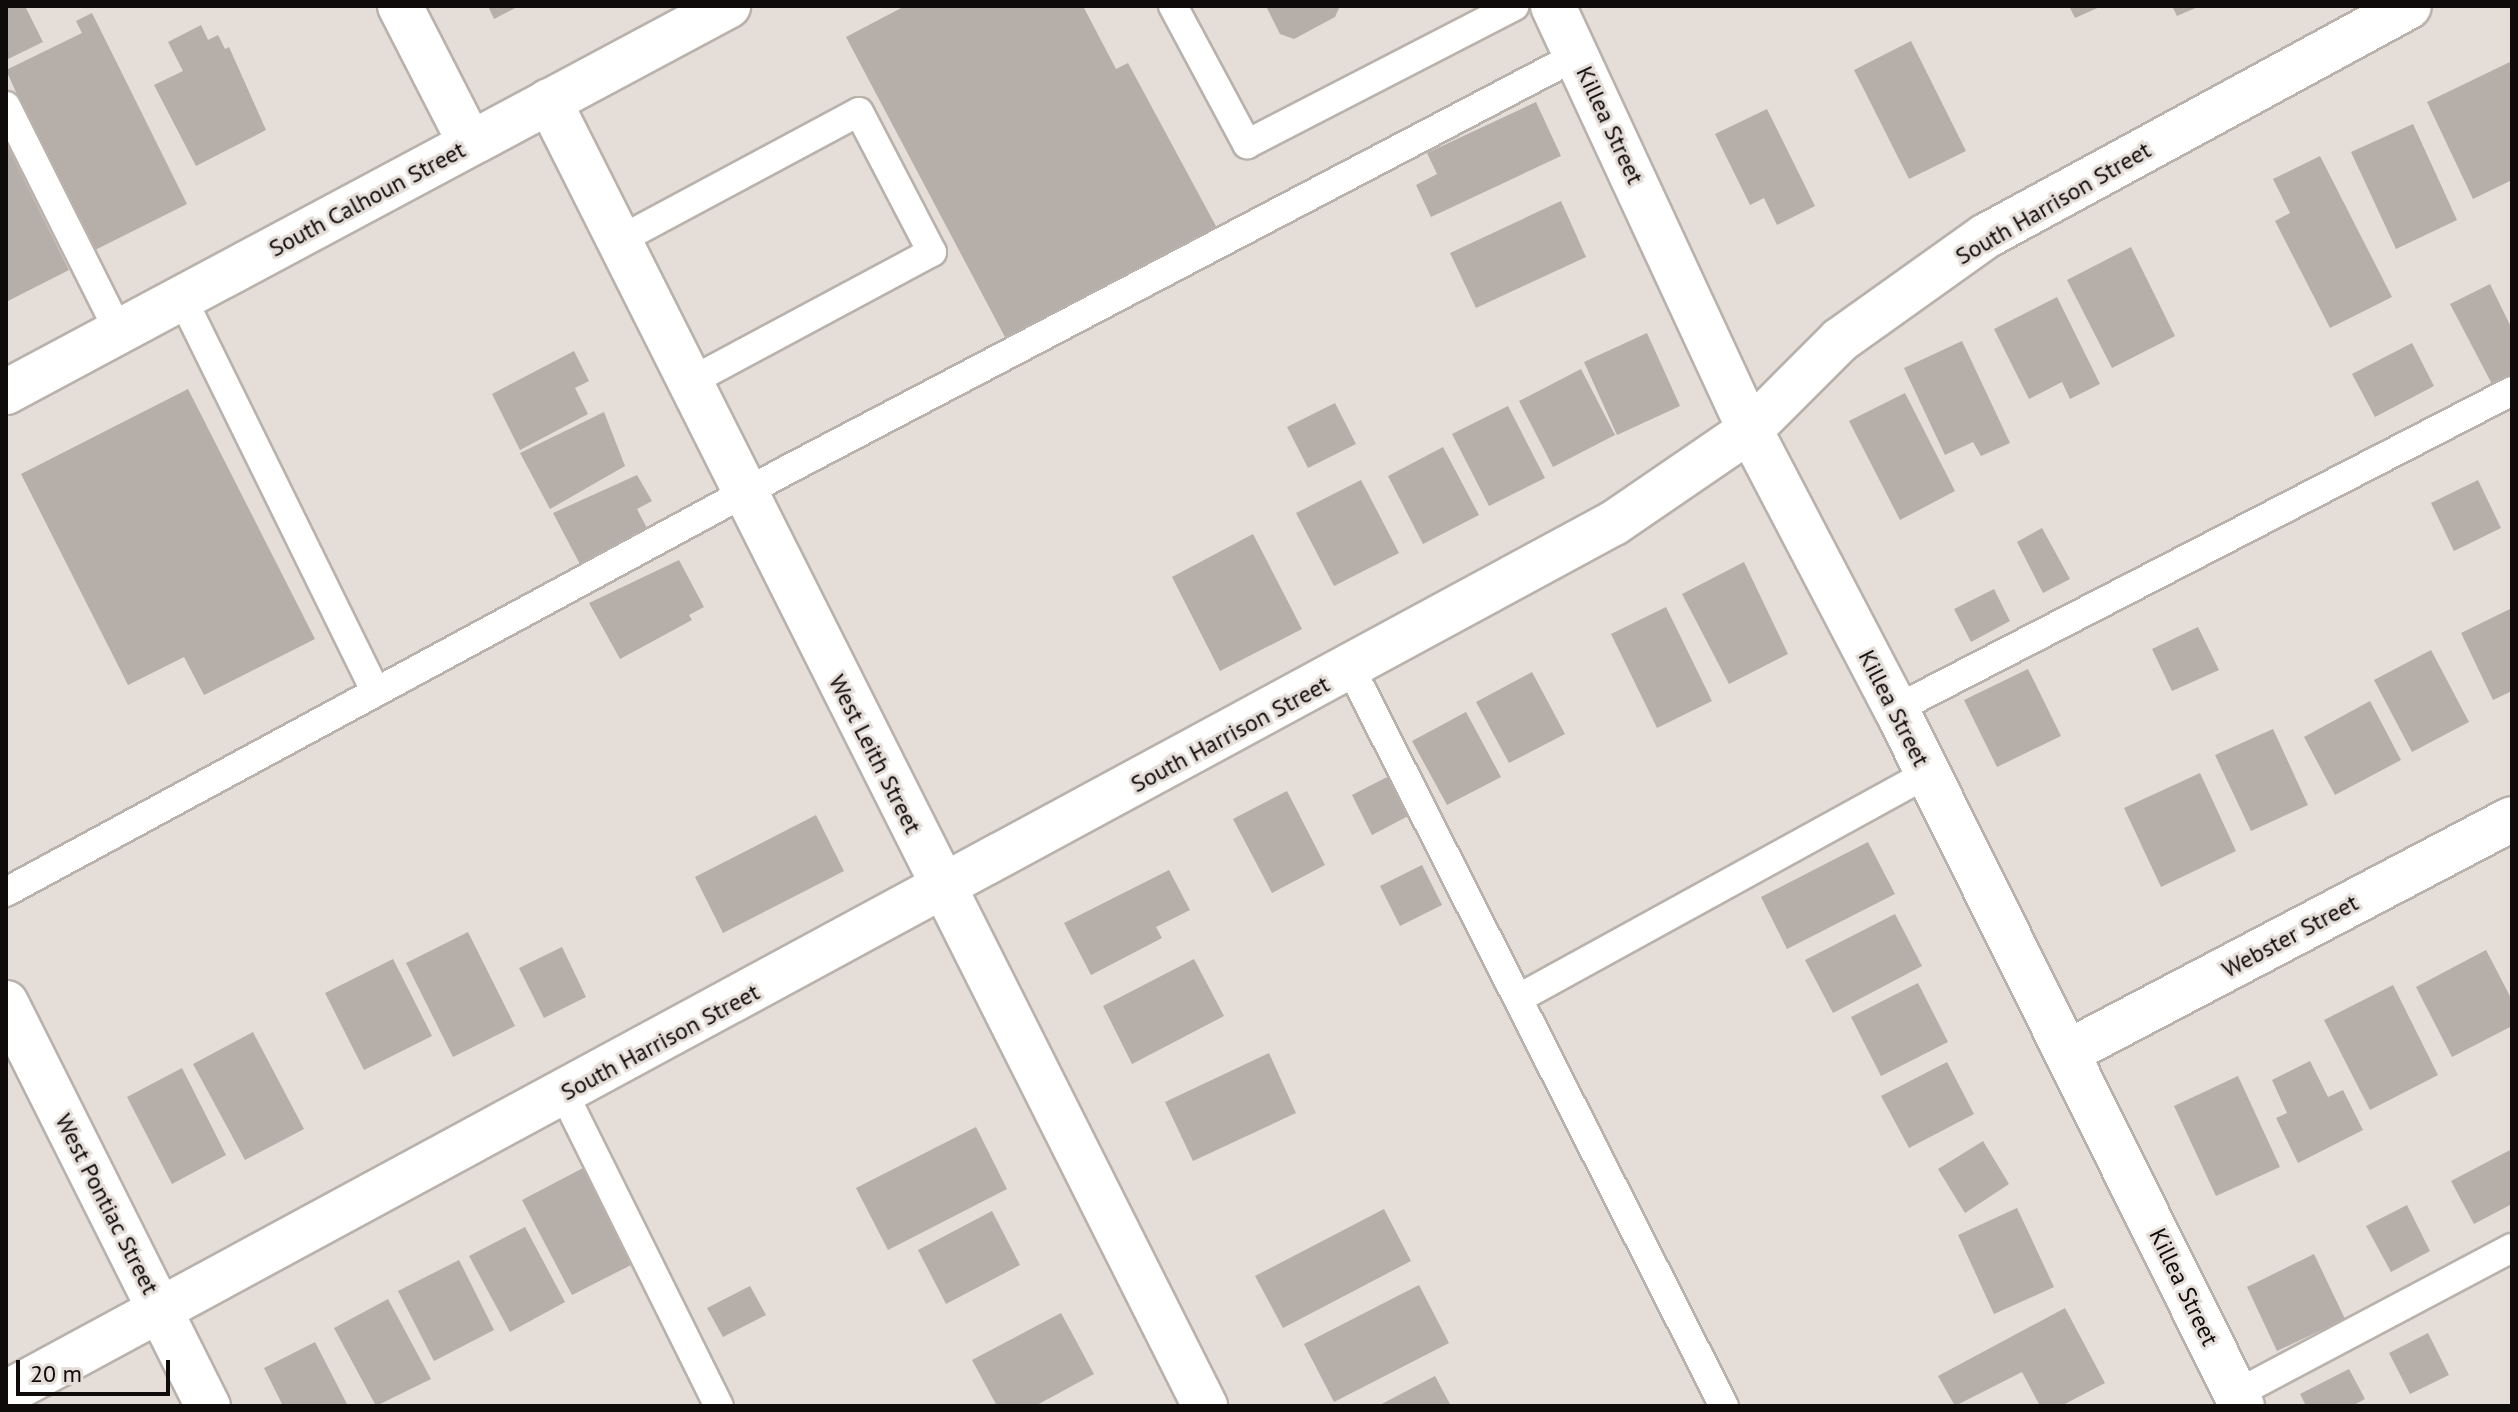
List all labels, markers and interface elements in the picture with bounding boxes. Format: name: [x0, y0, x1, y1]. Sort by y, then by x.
street label: Killea Street: [1570, 61, 1650, 189]
street label: South Calhoun Street: [264, 135, 470, 263]
street label: South Harrison Street: [1950, 135, 2156, 271]
street label: Killea Street: [1852, 645, 1936, 771]
street label: South Harrison Street: [1126, 669, 1334, 799]
street label: West Leith Street: [823, 670, 927, 838]
street label: Webster Street: [2217, 888, 2363, 984]
street label: South Harrison Street: [556, 977, 764, 1107]
street label: West Pontiac Street: [49, 1109, 165, 1299]
street label: Killea Street: [2143, 1224, 2225, 1350]
scale bar: [20, 1344, 174, 1394]
text: 20 m: [30, 1358, 82, 1389]

